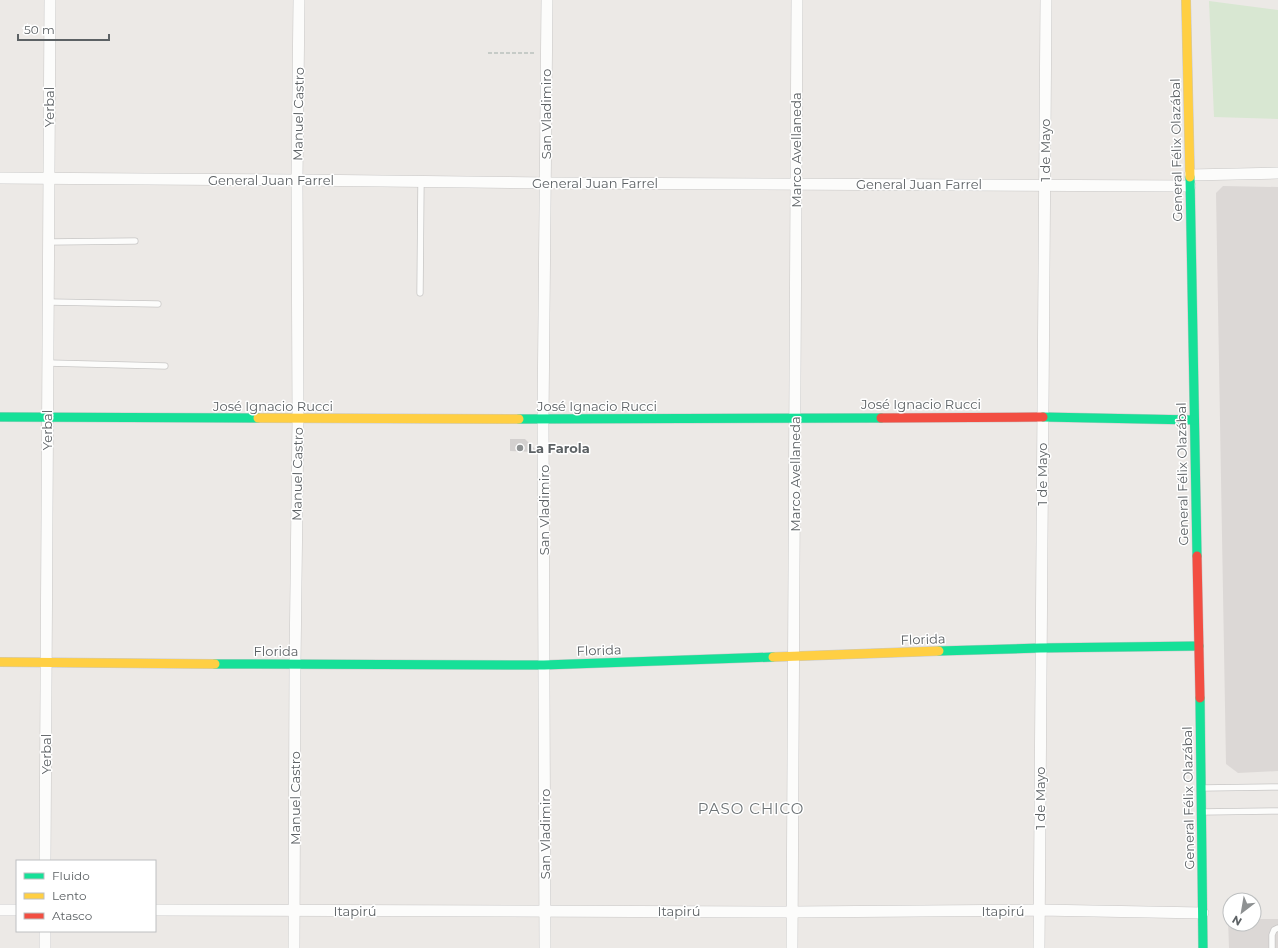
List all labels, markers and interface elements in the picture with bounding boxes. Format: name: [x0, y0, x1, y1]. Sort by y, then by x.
scale bar: [18, 16, 109, 42]
text: 50 m: [24, 22, 55, 37]
street label: Manuel Castro: [289, 67, 307, 161]
street label: San Vladimiro: [538, 69, 554, 159]
street label: General Félix Olazábal: [1167, 78, 1185, 222]
street label: Yerbal: [41, 87, 57, 127]
street label: Marco Avellaneda: [788, 92, 804, 208]
street label: 1 de Mayo: [1037, 118, 1053, 182]
street label: General Juan Farrel: [208, 172, 334, 188]
street label: General Juan Farrel: [532, 175, 658, 191]
street label: General Juan Farrel: [856, 176, 982, 192]
street label: José Ignacio Rucci: [860, 396, 981, 412]
street label: José Ignacio Rucci: [212, 398, 333, 414]
street label: José Ignacio Rucci: [536, 398, 657, 414]
street label: General Félix Olazábal: [1173, 402, 1191, 546]
street label: Yerbal: [39, 410, 55, 450]
street label: Marco Avellaneda: [787, 416, 803, 532]
street label: Manuel Castro: [288, 427, 306, 521]
place label: La Farola: [528, 440, 590, 456]
street label: 1 de Mayo: [1034, 442, 1050, 506]
marker: La Farola: [515, 443, 525, 453]
street label: San Vladimiro: [536, 465, 552, 555]
street label: Florida: [900, 630, 946, 648]
street label: Florida: [576, 641, 622, 659]
street label: Florida: [254, 643, 298, 659]
street label: General Félix Olazábal: [1179, 726, 1197, 870]
street label: Yerbal: [38, 734, 54, 774]
street label: Manuel Castro: [287, 751, 303, 845]
street label: 1 de Mayo: [1032, 766, 1048, 830]
street label: San Vladimiro: [537, 789, 553, 879]
district label: PASO CHICO: [698, 799, 804, 818]
legend: [16, 860, 156, 932]
text: Fluido: [52, 868, 90, 883]
text: Lento: [52, 888, 87, 903]
north arrow: [1222, 892, 1262, 932]
street label: Itapirú: [334, 903, 376, 919]
street label: Itapirú: [658, 903, 700, 919]
street label: Itapirú: [982, 903, 1024, 919]
text: Atasco: [52, 908, 92, 923]
text: N: [1229, 912, 1244, 929]

